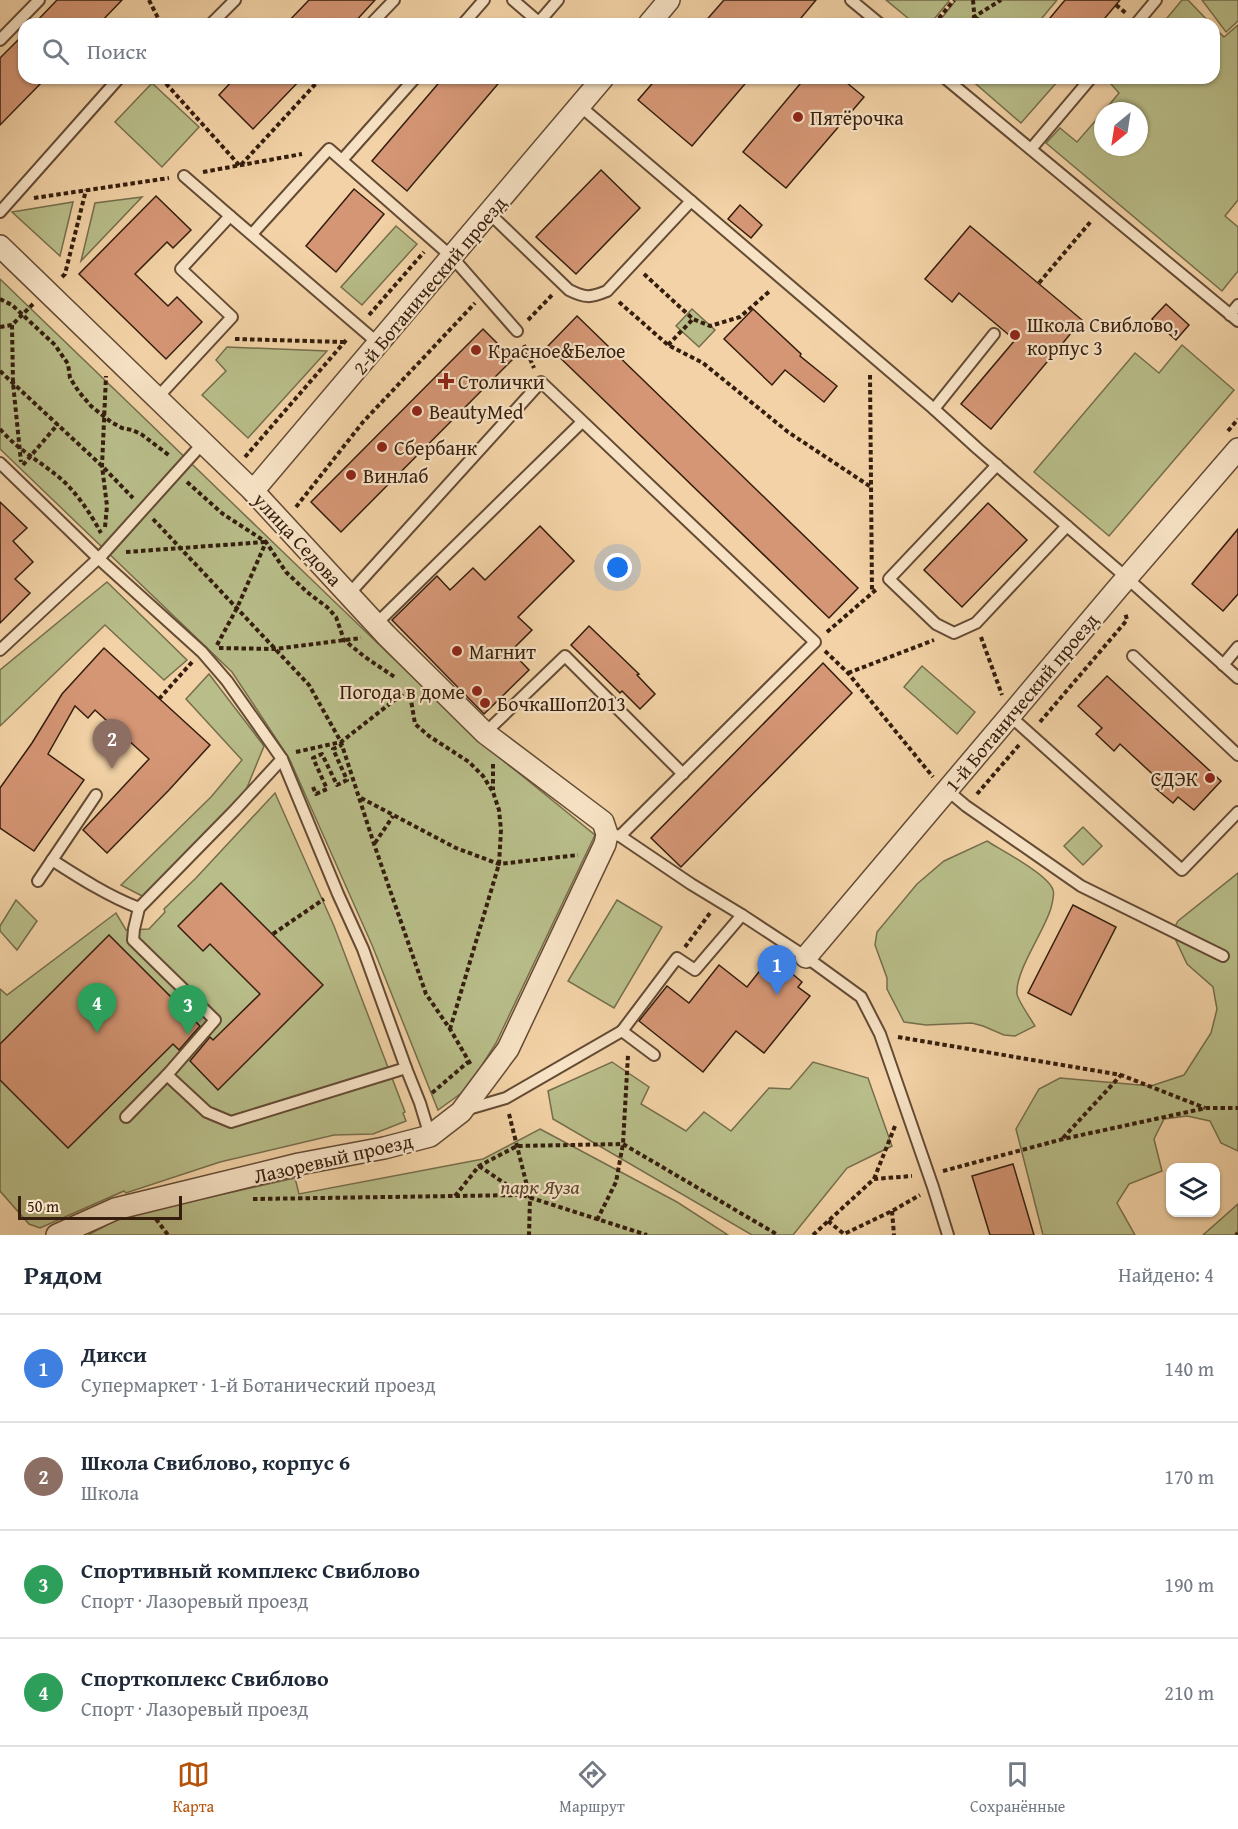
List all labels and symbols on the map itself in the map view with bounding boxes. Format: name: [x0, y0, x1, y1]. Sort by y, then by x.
north arrow: [1094, 102, 1148, 156]
place label: Пятёрочка: [810, 103, 904, 132]
marker: Пятёрочка: [791, 110, 805, 124]
street label: 2-й Ботанический проезд: [345, 189, 513, 381]
place label: Школа Свиблово, корпус 3: [1027, 310, 1178, 362]
marker: Школа Свиблово, корпус 3: [1008, 328, 1022, 342]
place label: Красное&Белое: [488, 336, 626, 365]
marker: Красное&Белое: [469, 343, 483, 357]
place label: Столички: [458, 367, 545, 396]
marker: Столички: [439, 374, 453, 388]
place label: BeautyMed: [429, 397, 524, 426]
marker: BeautyMed: [410, 404, 424, 418]
place label: Сбербанк: [394, 433, 478, 462]
marker: Сбербанк: [375, 440, 389, 454]
place label: Винлаб: [363, 461, 429, 490]
marker: Винлаб: [344, 468, 358, 482]
street label: улица Седова: [246, 485, 350, 593]
your location: [603, 553, 632, 582]
street label: 1-й Ботанический проезд: [937, 606, 1105, 798]
place label: Магнит: [469, 637, 536, 666]
marker: Магнит: [450, 644, 464, 658]
place label: Погода в доме: [340, 677, 465, 706]
marker: Погода в доме: [470, 684, 484, 698]
place label: БочкаШоп2013: [497, 689, 626, 718]
marker: БочкаШоп2013: [478, 696, 492, 710]
pin: 2: [92, 720, 132, 769]
place label: СДЭК: [1151, 764, 1199, 793]
marker: СДЭК: [1203, 771, 1217, 785]
pin: 1: [758, 946, 796, 995]
pin: 4: [78, 984, 116, 1033]
pin: 3: [168, 986, 207, 1035]
street label: Лазоревый проезд: [251, 1126, 416, 1190]
park label: парк Яуза: [500, 1172, 580, 1201]
scale bar: [18, 1193, 182, 1220]

